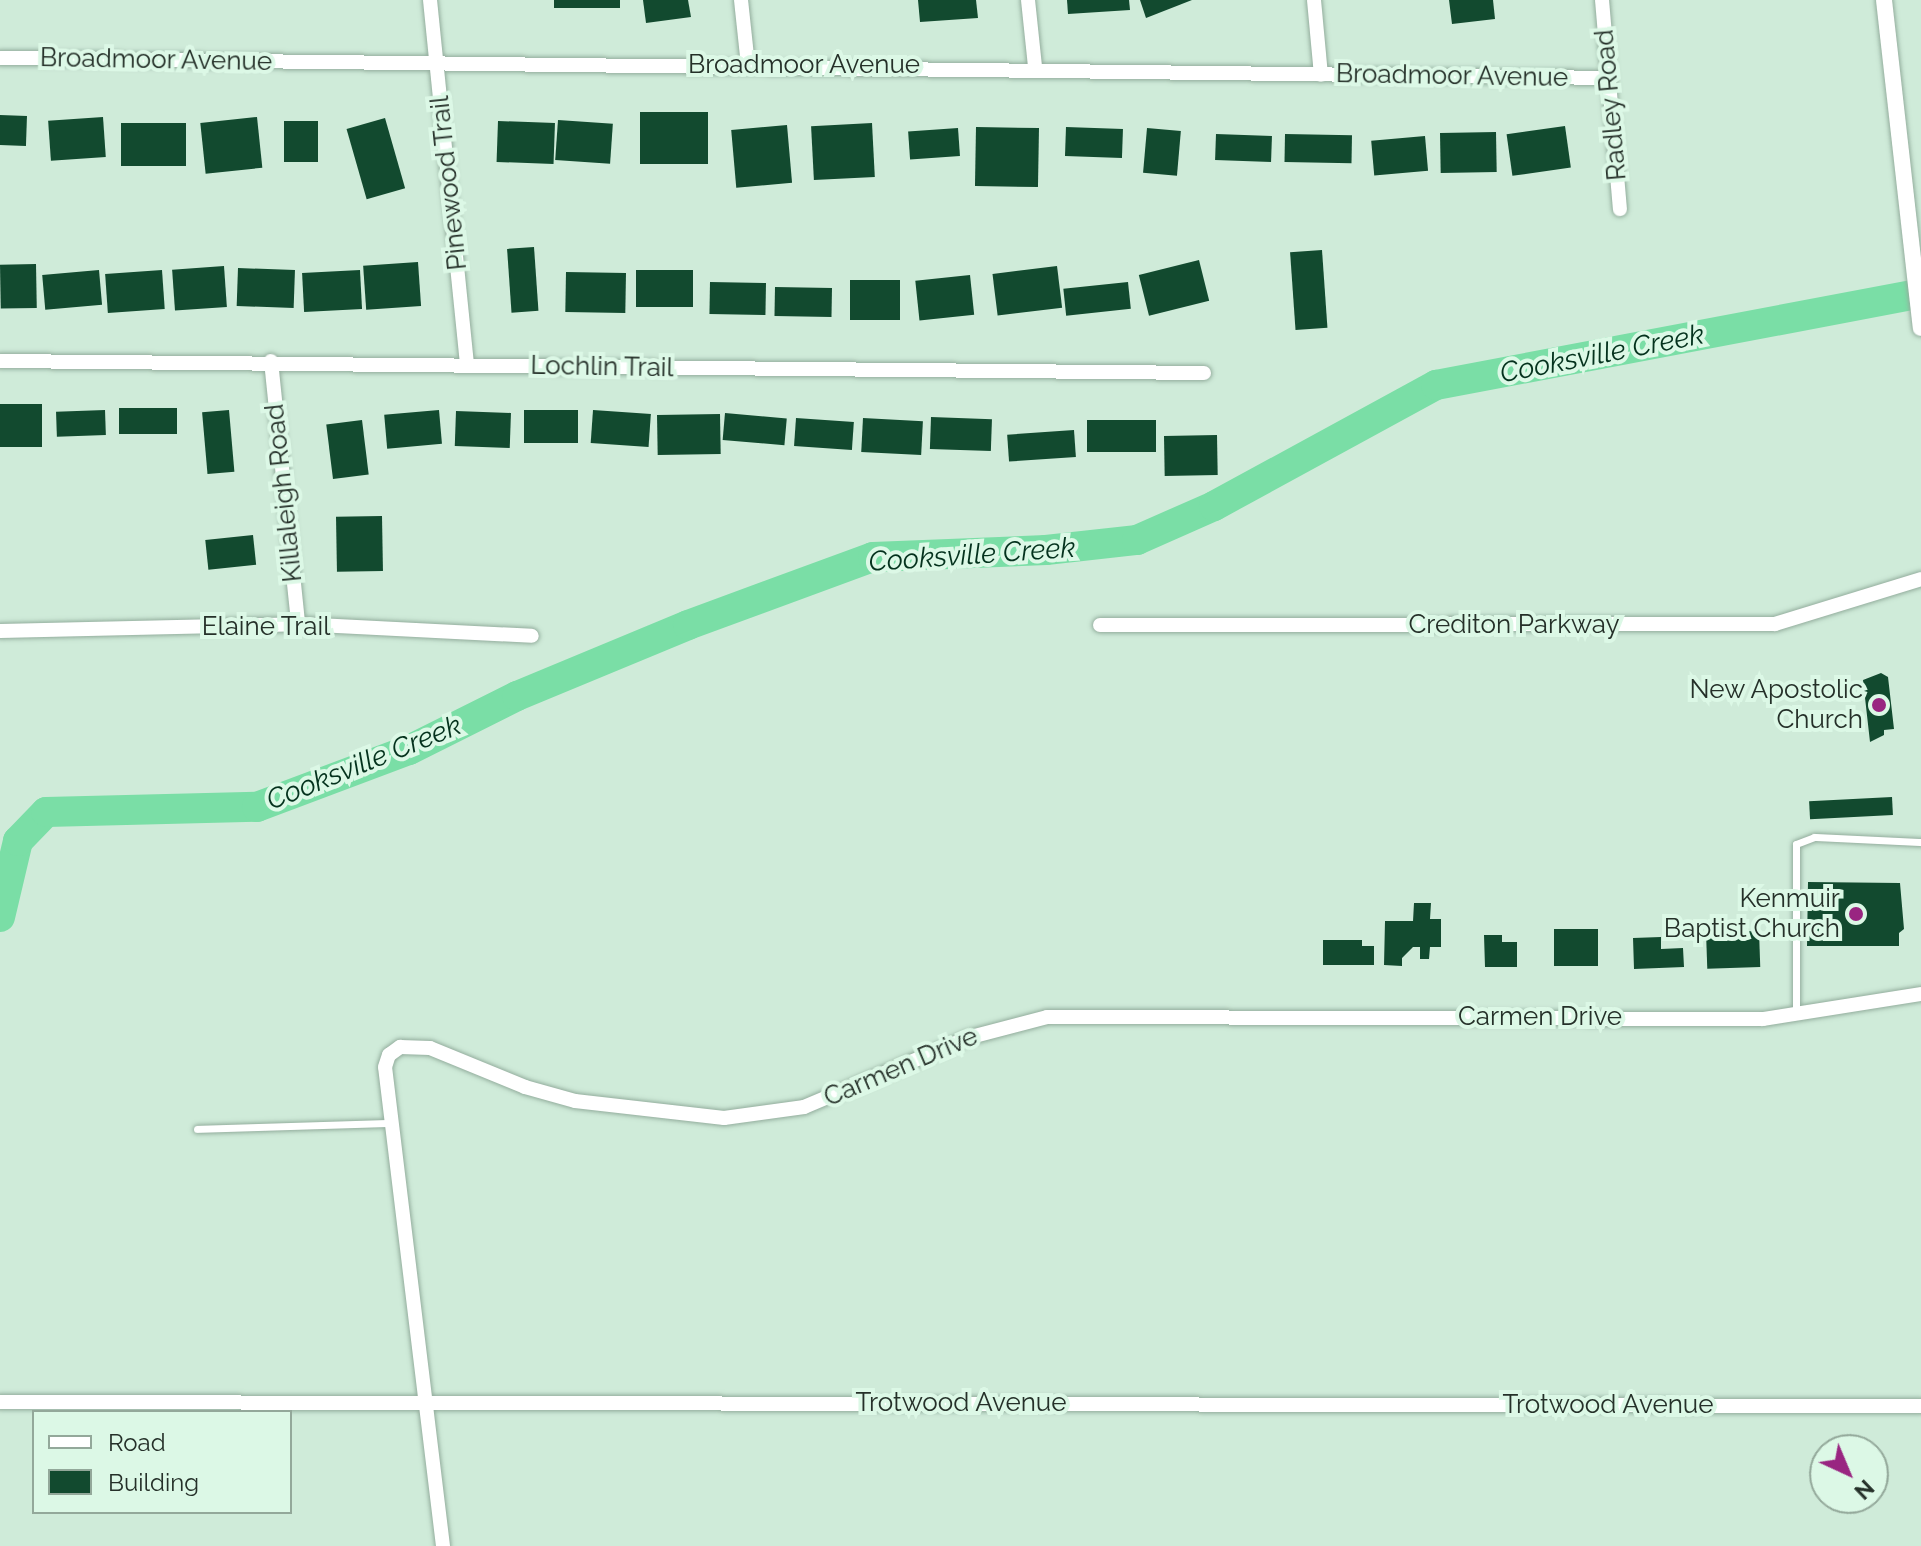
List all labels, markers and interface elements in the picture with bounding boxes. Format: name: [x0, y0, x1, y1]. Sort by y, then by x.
street label: Radley Road: [1589, 28, 1633, 182]
street label: Broadmoor Avenue: [39, 42, 273, 78]
street label: Broadmoor Avenue: [687, 49, 921, 81]
street label: Broadmoor Avenue: [1335, 58, 1569, 94]
street label: Pinewood Trail: [424, 94, 474, 272]
water label: Cooksville Creek: [1497, 318, 1707, 390]
street label: Lochlin Trail: [530, 350, 674, 384]
street label: Killaleigh Road: [259, 402, 309, 584]
water label: Cooksville Creek: [868, 531, 1076, 579]
street label: Crediton Parkway: [1408, 609, 1620, 641]
street label: Elaine Trail: [201, 611, 331, 643]
place label: New Apostolic Church: [1688, 674, 1863, 736]
marker: New Apostolic Church: [1870, 696, 1888, 714]
water label: Cooksville Creek: [262, 709, 466, 817]
place label: Kenmuir Baptist Church: [1664, 883, 1840, 944]
marker: Kenmuir Baptist Church: [1847, 905, 1865, 923]
street label: Carmen Drive: [1458, 1001, 1622, 1033]
street label: Carmen Drive: [819, 1021, 983, 1113]
street label: Trotwood Avenue: [855, 1387, 1067, 1419]
street label: Trotwood Avenue: [1502, 1389, 1714, 1421]
legend: [32, 1410, 292, 1514]
text: Road: [108, 1428, 166, 1457]
north arrow: [1809, 1434, 1889, 1514]
text: Building: [108, 1468, 199, 1497]
text: N: [1849, 1475, 1879, 1505]

